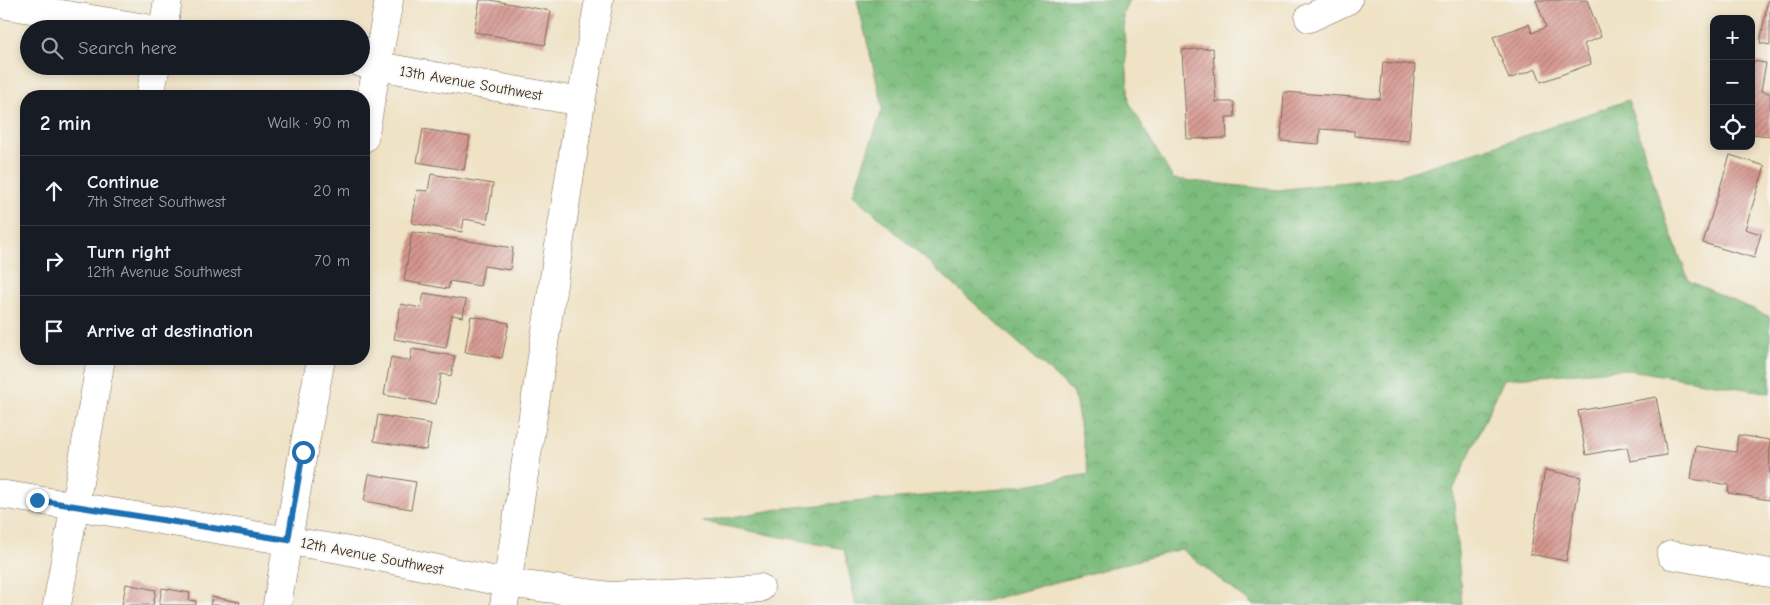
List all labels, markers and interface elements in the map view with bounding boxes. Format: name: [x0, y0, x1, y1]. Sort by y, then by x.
map controls: [1710, 15, 1755, 150]
button: +: [1710, 15, 1755, 60]
search box: [20, 20, 370, 75]
icon: search: [38, 34, 66, 62]
text: Search here: [78, 37, 177, 59]
button: −: [1710, 60, 1755, 105]
street label: 13th Avenue Southwest: [398, 62, 544, 105]
button: locate: [1710, 105, 1755, 150]
text: 2 min: [40, 111, 91, 135]
text: Walk · 90 m: [267, 114, 350, 132]
text: Continue: [87, 171, 159, 193]
icon: ahead: [40, 177, 68, 205]
text: 20 m: [313, 182, 350, 200]
text: 7th Street Southwest: [87, 193, 226, 211]
text: Turn right: [87, 241, 171, 263]
icon: right: [40, 247, 68, 275]
text: 70 m: [314, 252, 350, 270]
text: 12th Avenue Southwest: [87, 263, 241, 281]
icon: arrive: [40, 317, 68, 345]
text: Arrive at destination: [87, 320, 253, 342]
route start: [292, 441, 315, 464]
route end: [26, 489, 49, 512]
street label: 12th Avenue Southwest: [299, 533, 445, 579]

